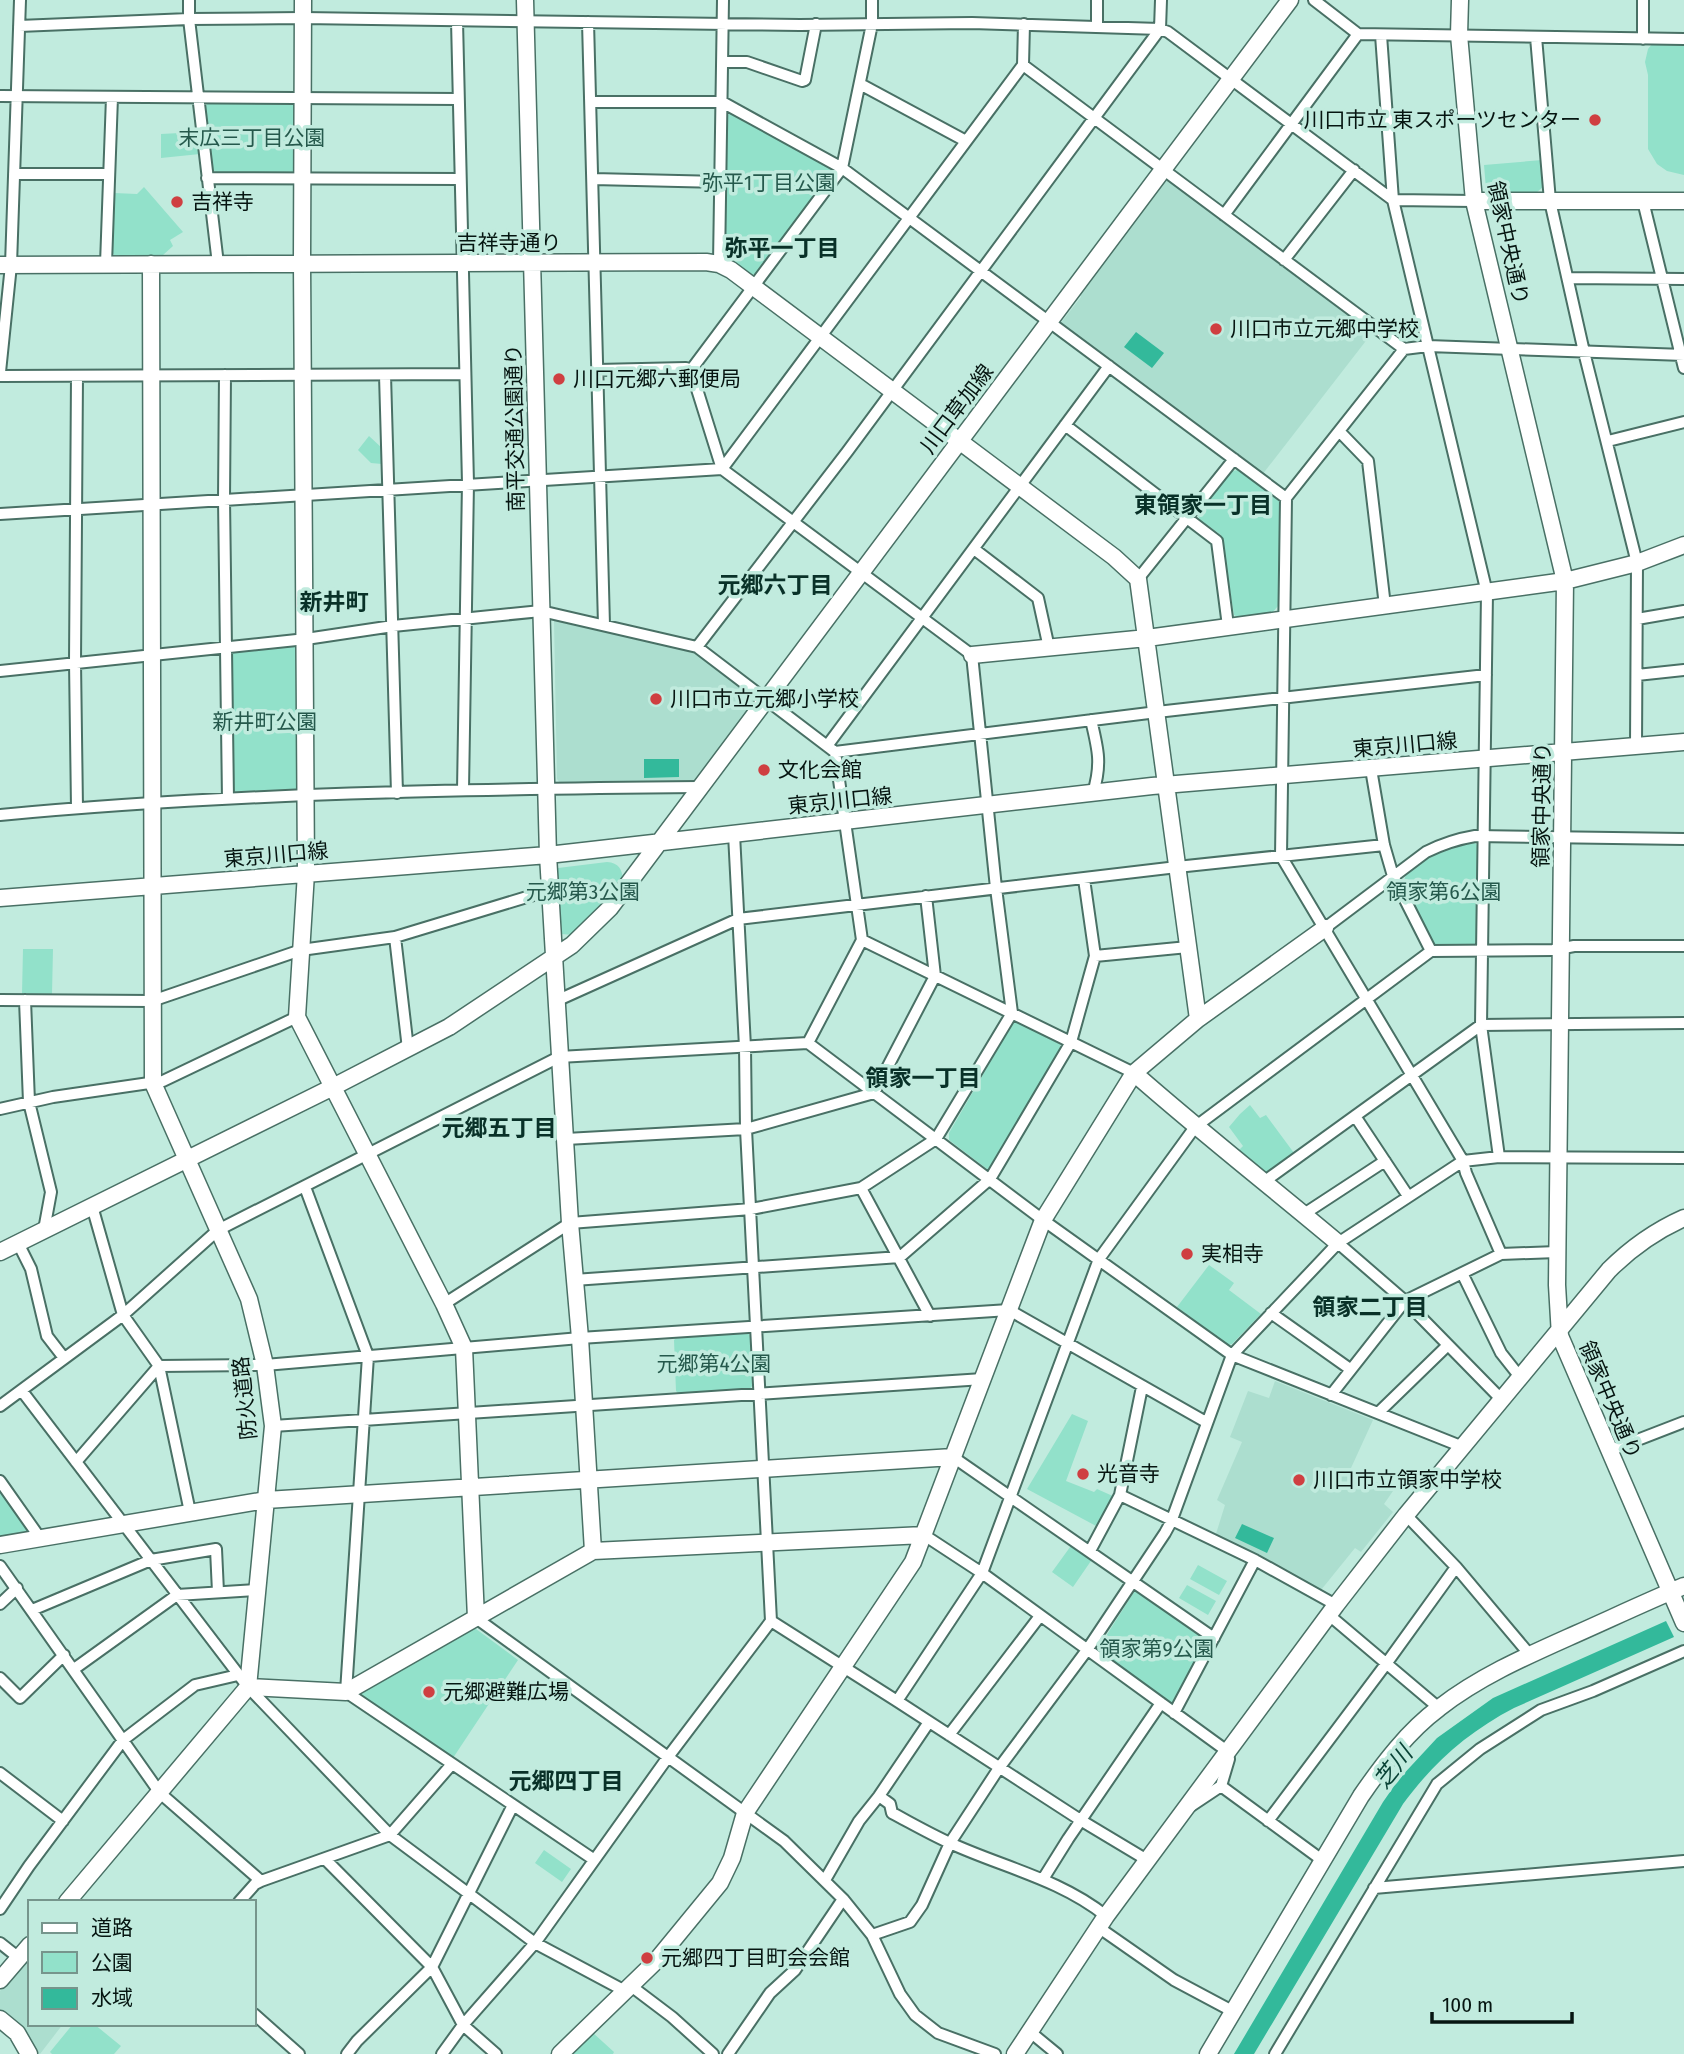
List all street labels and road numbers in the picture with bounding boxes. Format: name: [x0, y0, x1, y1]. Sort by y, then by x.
street label: 領家中央通り: [1482, 179, 1534, 307]
street label: 吉祥寺通り: [457, 230, 562, 256]
street label: 南平交通公園通り: [501, 344, 529, 512]
street label: 川口草加線: [915, 359, 999, 459]
street label: 東京川口線: [1352, 727, 1458, 763]
street label: 領家中央通り: [1528, 742, 1556, 868]
street label: 東京川口線: [786, 783, 894, 819]
street label: 東京川口線: [223, 837, 329, 873]
street label: 領家中央通り: [1573, 1337, 1647, 1463]
street label: 防火道路: [228, 1355, 262, 1441]

